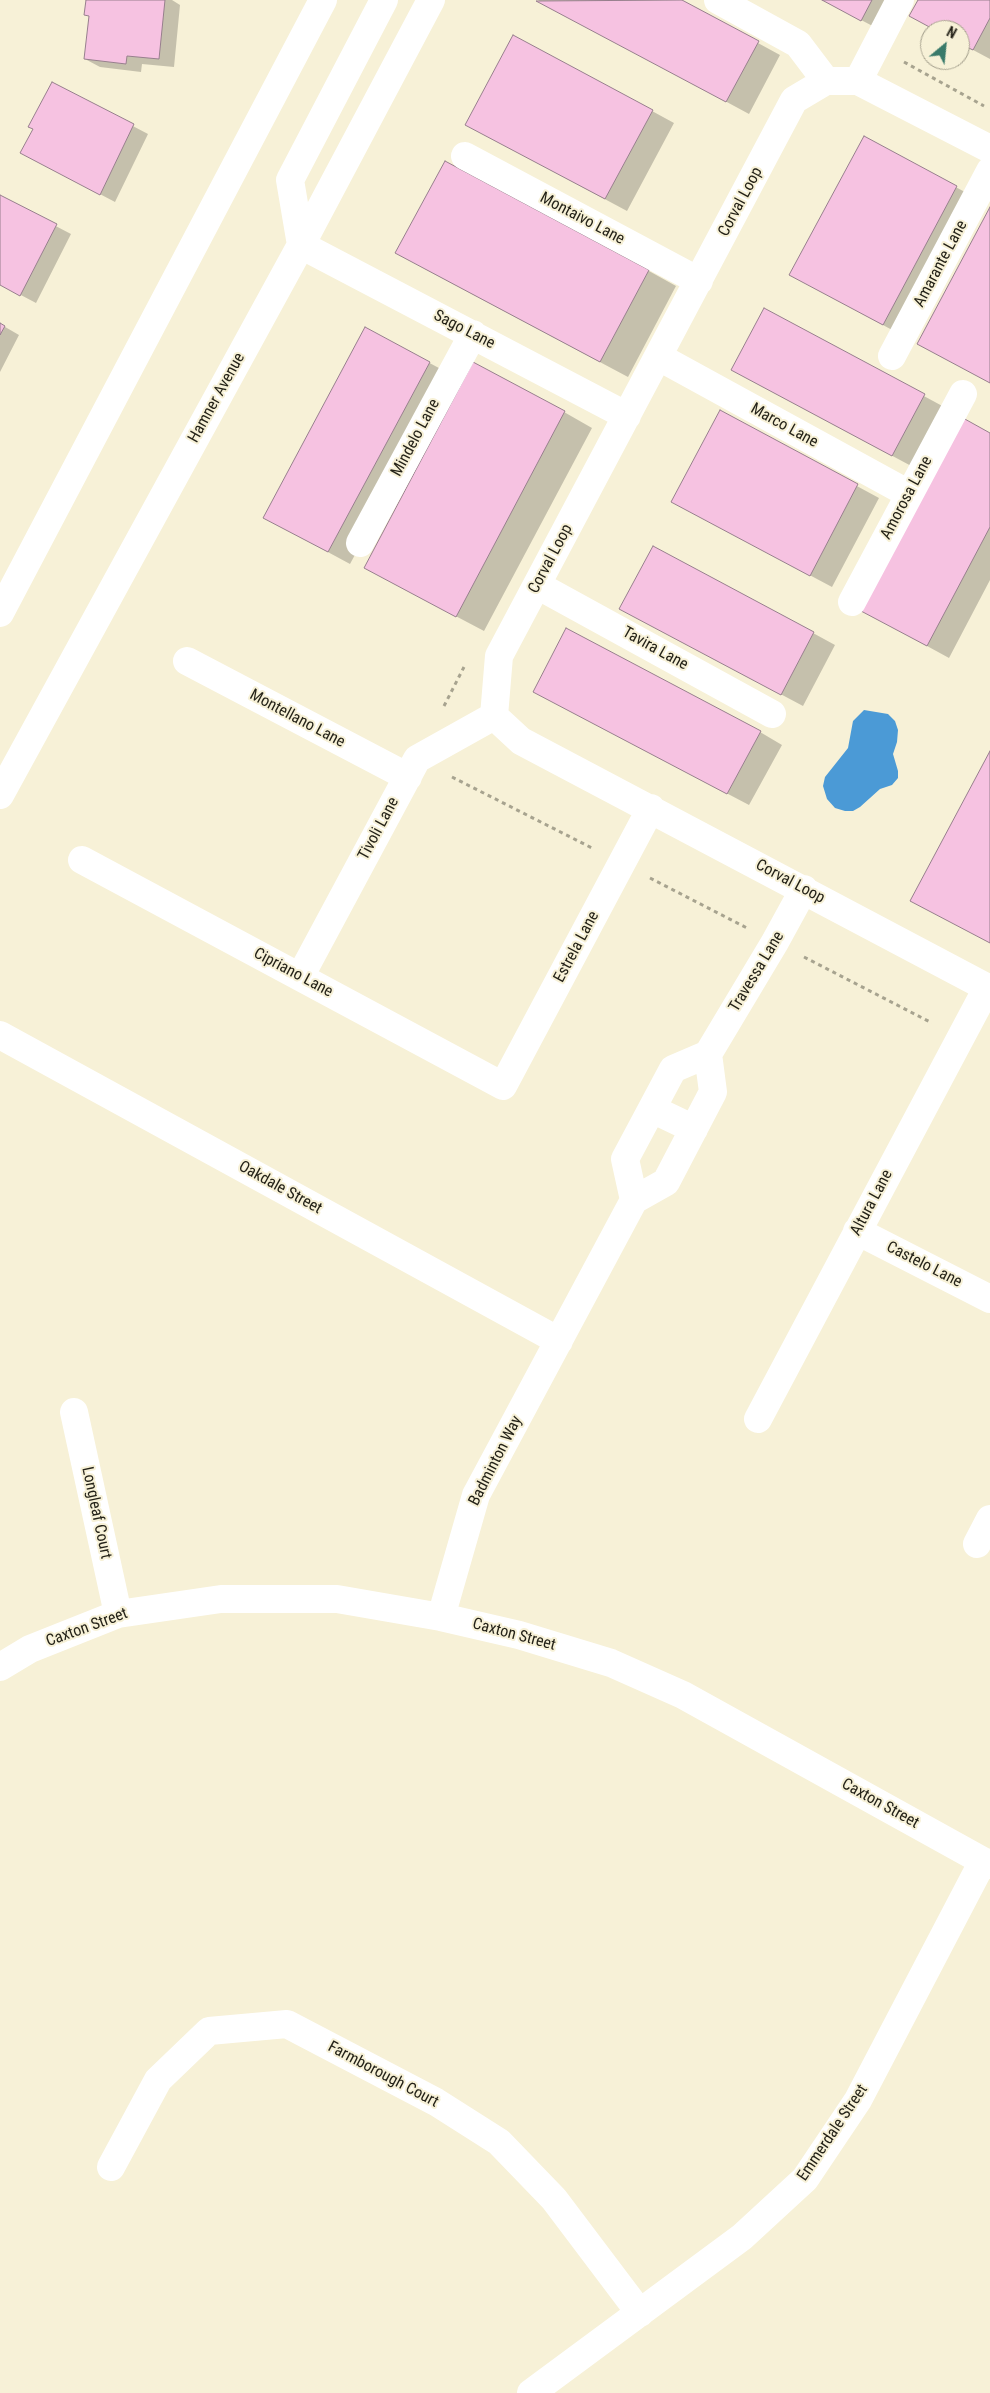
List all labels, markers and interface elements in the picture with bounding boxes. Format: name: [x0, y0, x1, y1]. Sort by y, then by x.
north arrow: [920, 20, 970, 70]
text: N: [944, 24, 959, 42]
street label: Corval Loop: [715, 164, 767, 240]
street label: Montaivo Lane: [536, 189, 628, 249]
street label: Amarante Lane: [910, 217, 972, 311]
street label: Sago Lane: [430, 306, 498, 354]
street label: Hamner Avenue: [184, 350, 250, 446]
street label: Mindelo Lane: [388, 396, 444, 480]
street label: Marco Lane: [747, 400, 821, 452]
street label: Amorosa Lane: [877, 453, 937, 543]
street label: Corval Loop: [525, 521, 577, 597]
street label: Tavira Lane: [619, 623, 691, 675]
street label: Montellano Lane: [246, 686, 348, 752]
street label: Tivoli Lane: [354, 794, 404, 864]
street label: Corval Loop: [752, 856, 828, 908]
street label: Estrela Lane: [550, 908, 604, 986]
street label: Travessa Lane: [725, 928, 789, 1016]
street label: Cipriano Lane: [250, 944, 336, 1002]
street label: Oakdale Street: [235, 1157, 325, 1219]
street label: Altura Lane: [847, 1167, 897, 1239]
street label: Castelo Lane: [883, 1238, 965, 1292]
street label: Badminton Way: [465, 1413, 527, 1509]
street label: Longleaf Court: [77, 1465, 115, 1561]
street label: Caxton Street: [44, 1604, 130, 1652]
street label: Caxton Street: [470, 1615, 558, 1655]
street label: Caxton Street: [838, 1775, 922, 1833]
street label: Farmborough Court: [324, 2038, 442, 2112]
street label: Emmerdale Street: [794, 2081, 872, 2185]

